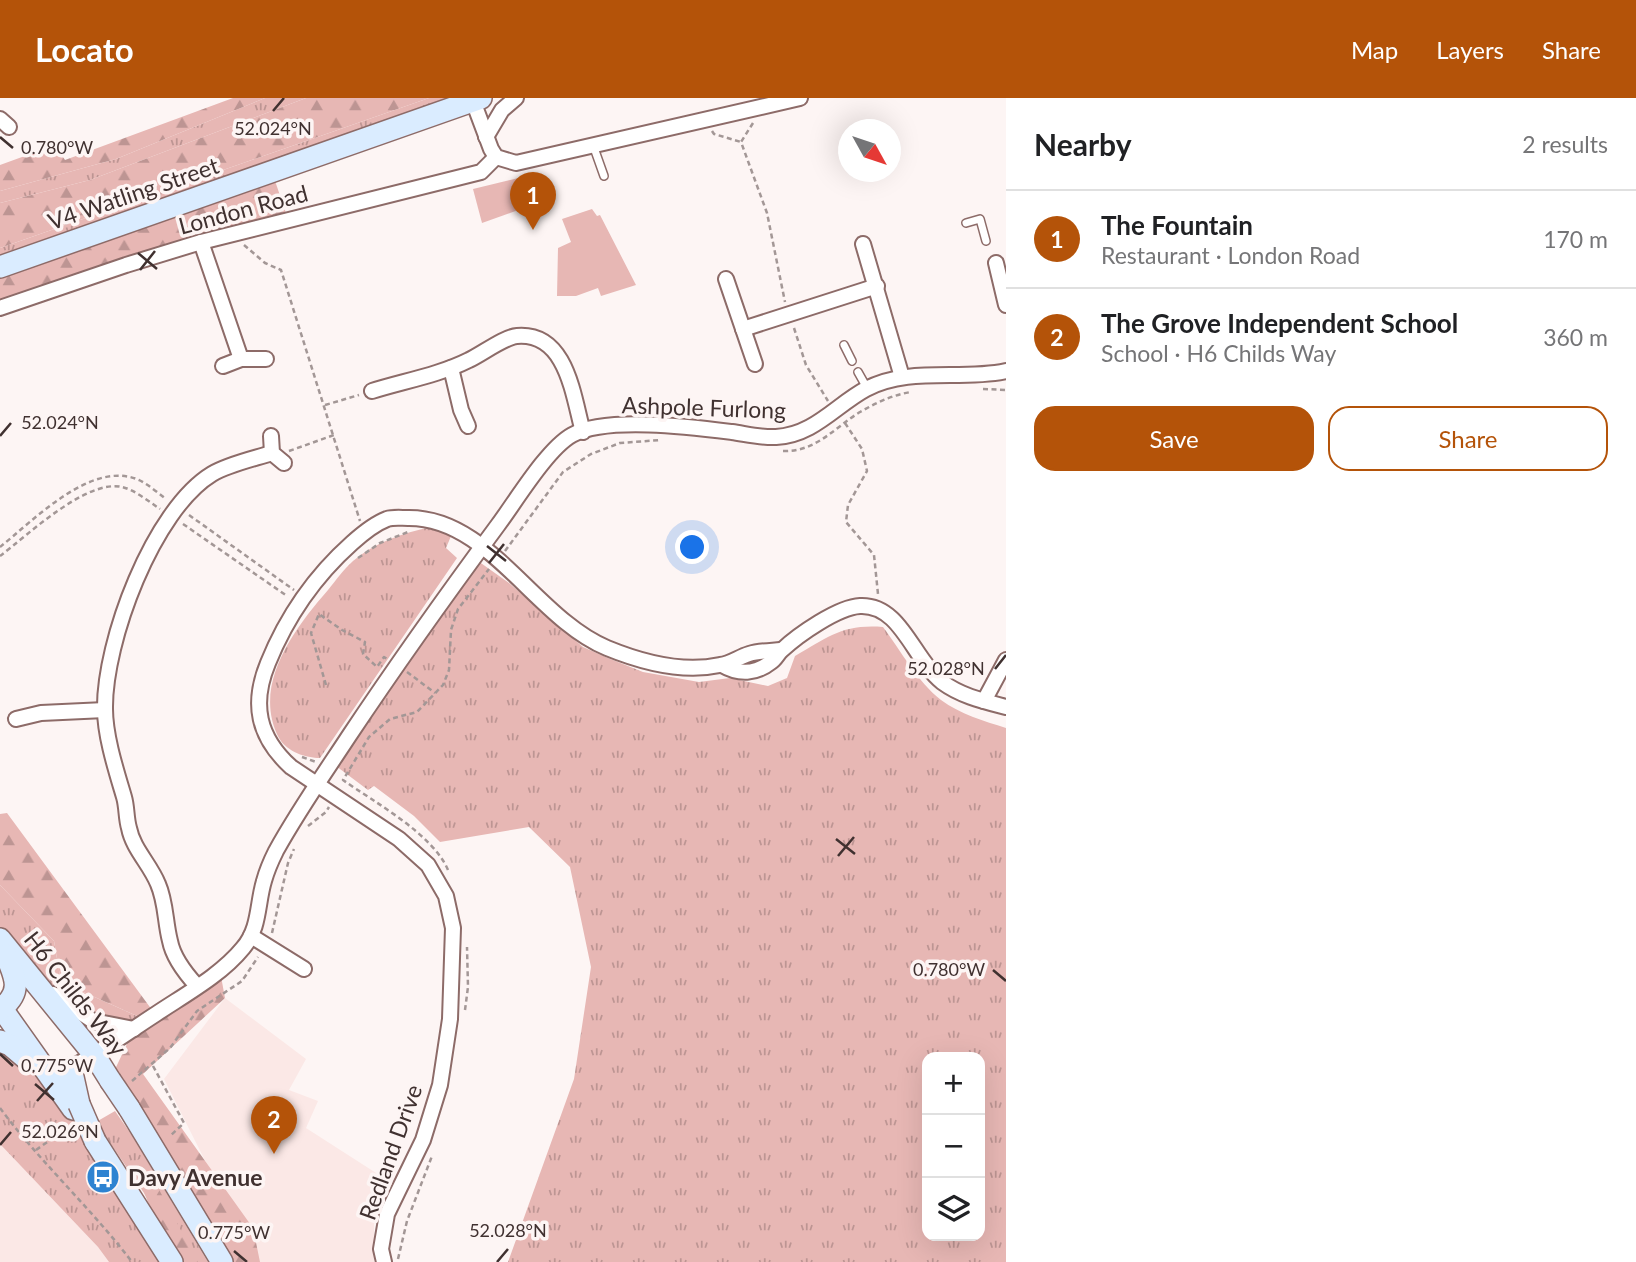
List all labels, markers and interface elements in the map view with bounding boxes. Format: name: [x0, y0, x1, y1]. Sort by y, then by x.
text: Locato: [35, 29, 134, 69]
text: Map: [1351, 35, 1398, 64]
text: Layers: [1436, 35, 1504, 64]
text: Share: [1542, 35, 1601, 64]
text: 52.024°N: [234, 117, 312, 139]
north arrow: [838, 119, 901, 182]
text: Nearby: [1034, 126, 1132, 162]
text: 2 results: [1522, 130, 1608, 158]
text: 0.780°W: [21, 136, 93, 158]
street label: V4 Watling Street: [44, 150, 223, 235]
pin: 1: [510, 172, 556, 230]
street label: London Road: [175, 178, 311, 240]
text: The Fountain: [1101, 209, 1253, 241]
text: 1: [1050, 225, 1064, 253]
text: 170 m: [1543, 225, 1608, 253]
text: Restaurant · London Road: [1101, 241, 1360, 269]
text: The Grove Independent School: [1101, 307, 1458, 339]
text: 2: [1050, 323, 1064, 351]
text: 360 m: [1543, 323, 1608, 351]
text: School · H6 Childs Way: [1101, 339, 1336, 367]
street label: Ashpole Furlong: [621, 390, 787, 424]
button: Save: [1034, 406, 1314, 471]
button: Share: [1328, 406, 1608, 471]
text: 52.024°N: [21, 411, 99, 433]
your location: [675, 530, 709, 564]
text: 52.028°N: [907, 657, 985, 679]
street label: H6 Childs Way: [19, 925, 133, 1061]
text: 0.780°W: [913, 958, 985, 980]
map controls: [922, 1052, 985, 1241]
button: +: [922, 1052, 985, 1115]
text: 0.775°W: [21, 1054, 93, 1076]
street label: Redland Drive: [353, 1081, 427, 1223]
pin: 2: [251, 1096, 297, 1154]
button: −: [922, 1115, 985, 1178]
text: 52.026°N: [21, 1120, 99, 1142]
bus stop icon: Davy Avenue: [84, 1158, 122, 1196]
place label: Davy Avenue: [128, 1163, 262, 1191]
button: layers: [922, 1178, 985, 1241]
text: 52.028°N: [469, 1219, 547, 1241]
text: 0.775°W: [198, 1221, 270, 1243]

